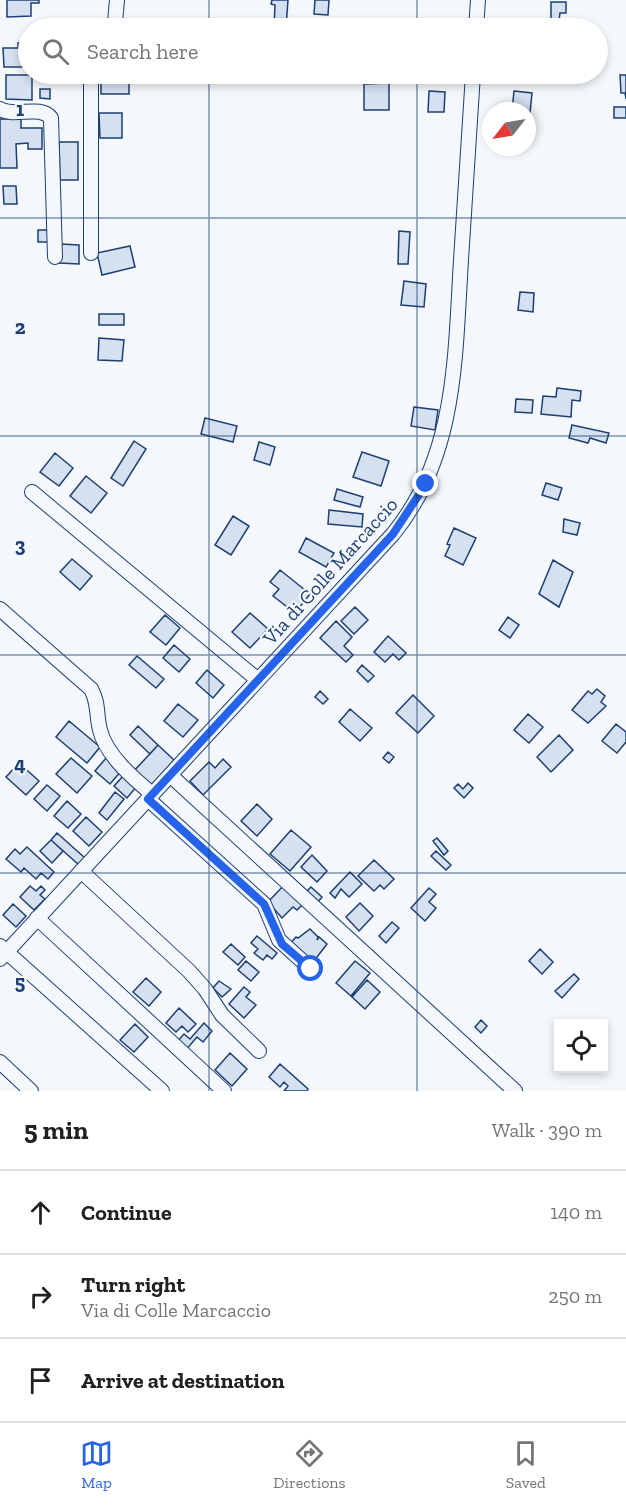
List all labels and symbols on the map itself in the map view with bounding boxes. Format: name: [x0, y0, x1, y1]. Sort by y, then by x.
text: 1: [16, 97, 24, 121]
north arrow: [482, 102, 536, 156]
text: 2: [15, 315, 26, 339]
route end: [412, 470, 438, 496]
street label: Via di Colle Marcaccio: [257, 492, 402, 650]
text: 3: [15, 533, 26, 557]
text: 4: [14, 752, 26, 776]
route start: [297, 955, 323, 981]
text: 5: [15, 970, 25, 994]

